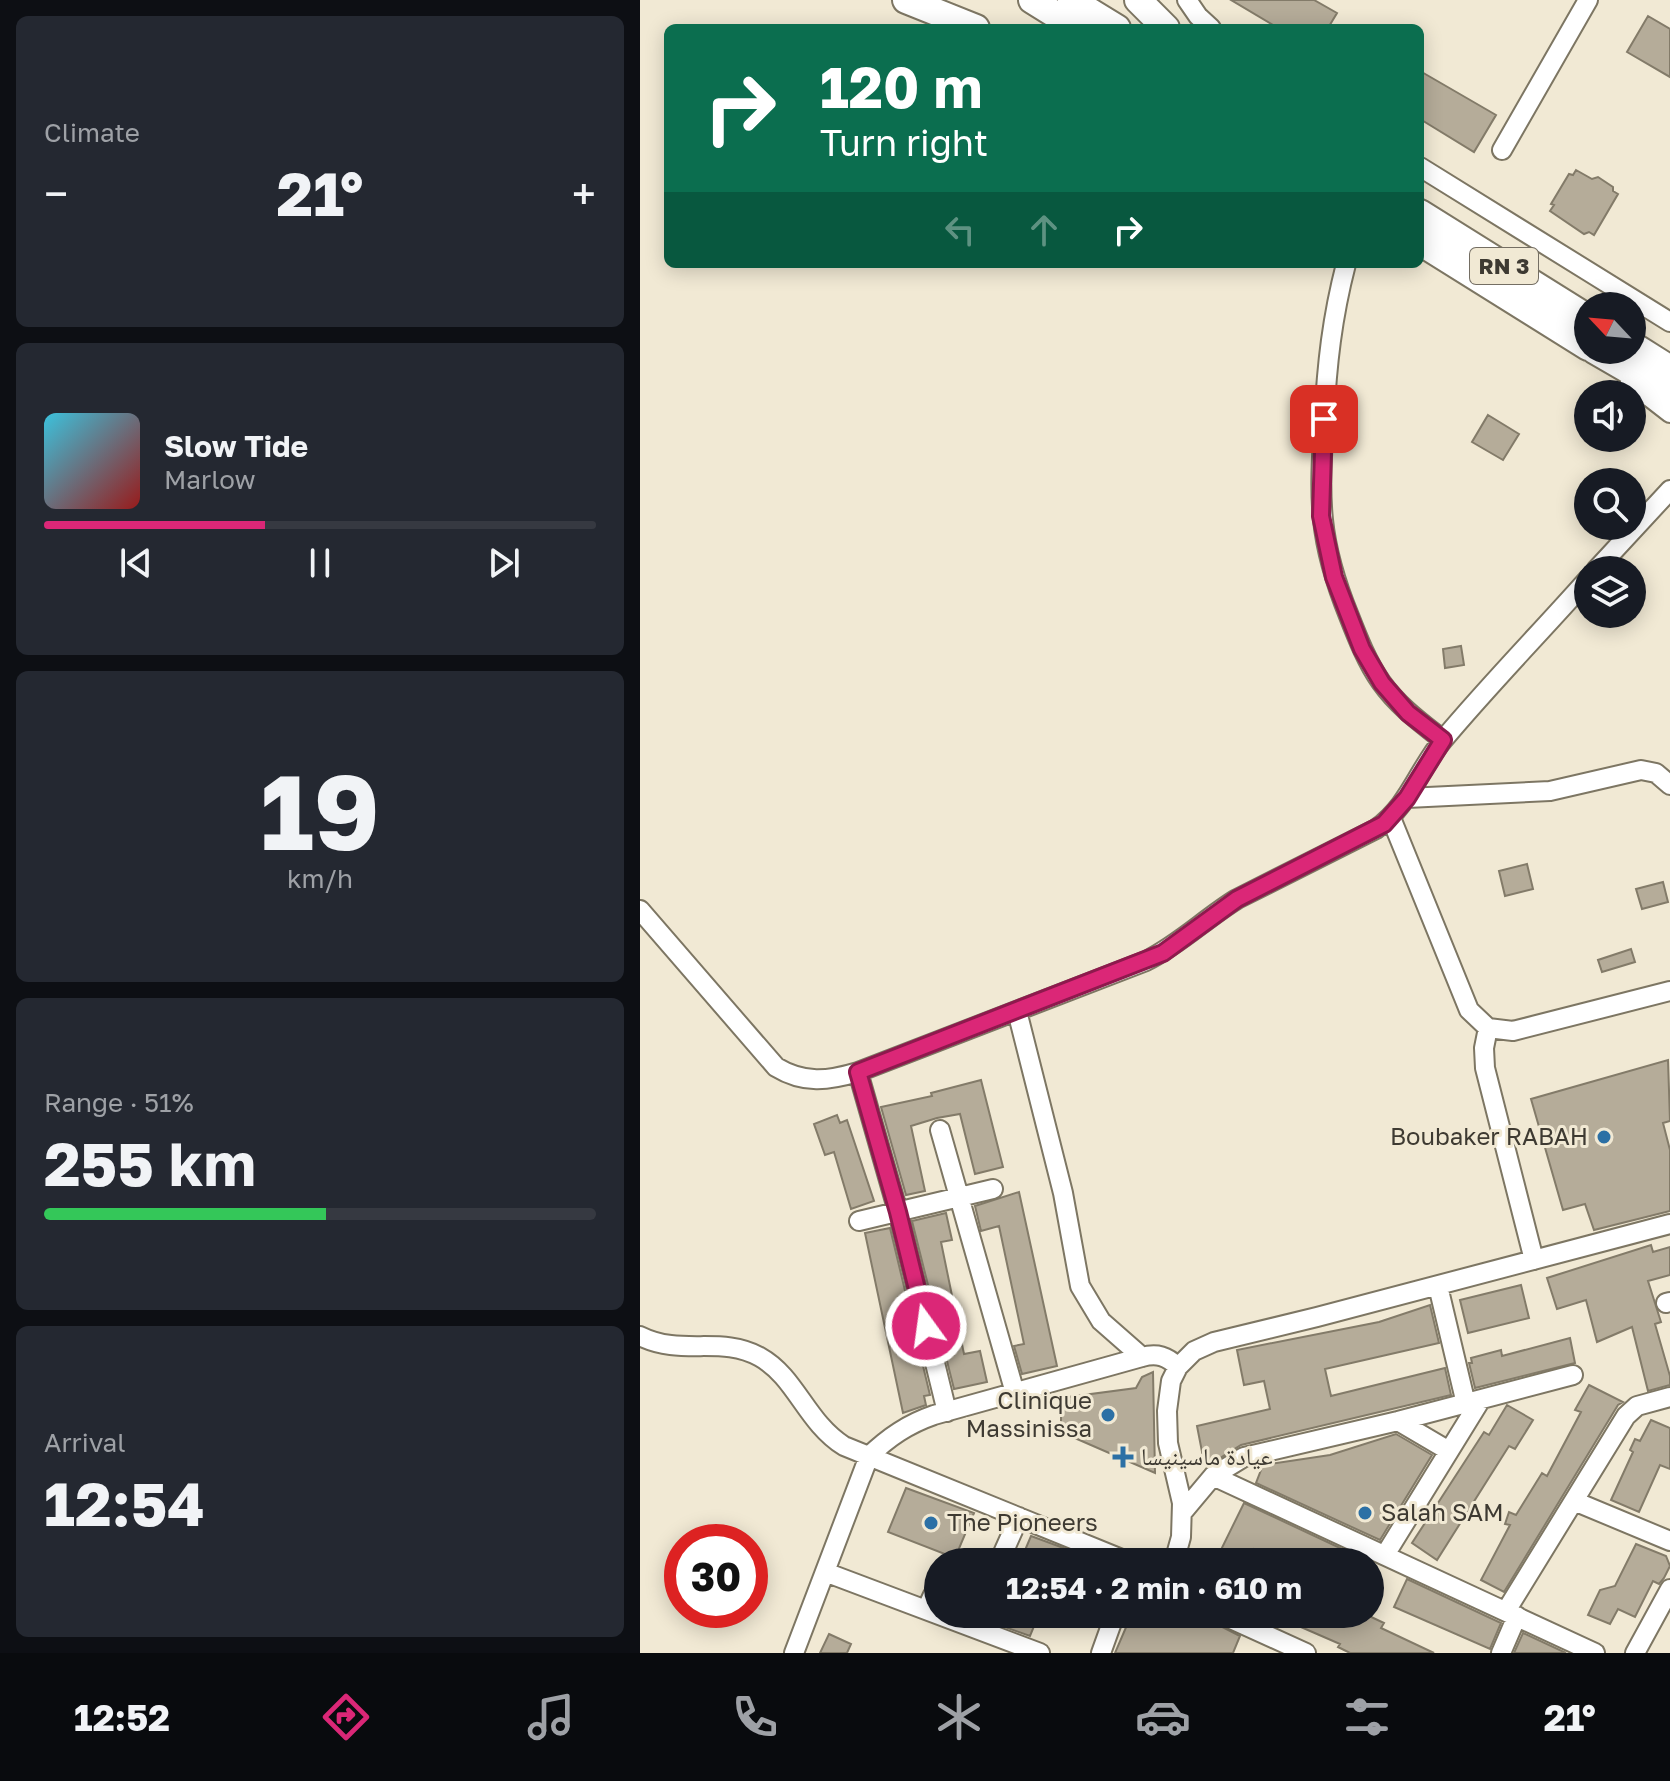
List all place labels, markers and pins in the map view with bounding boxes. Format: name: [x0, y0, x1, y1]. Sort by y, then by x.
pin: [1290, 385, 1358, 453]
place label: Boubaker RABAH: [1390, 1121, 1588, 1150]
marker: Boubaker RABAH: [1595, 1128, 1613, 1146]
place label: Clinique Massinissa: [966, 1385, 1092, 1442]
marker: Clinique Massinissa: [1099, 1406, 1117, 1424]
place label: عيادة ماسينيسا: [1141, 1441, 1273, 1470]
marker: عيادة ماسينيسا: [1112, 1446, 1134, 1468]
place label: Salah SAM: [1381, 1497, 1504, 1526]
marker: Salah SAM: [1356, 1504, 1374, 1522]
place label: The Pioneers: [947, 1507, 1098, 1536]
marker: The Pioneers: [922, 1514, 940, 1532]

